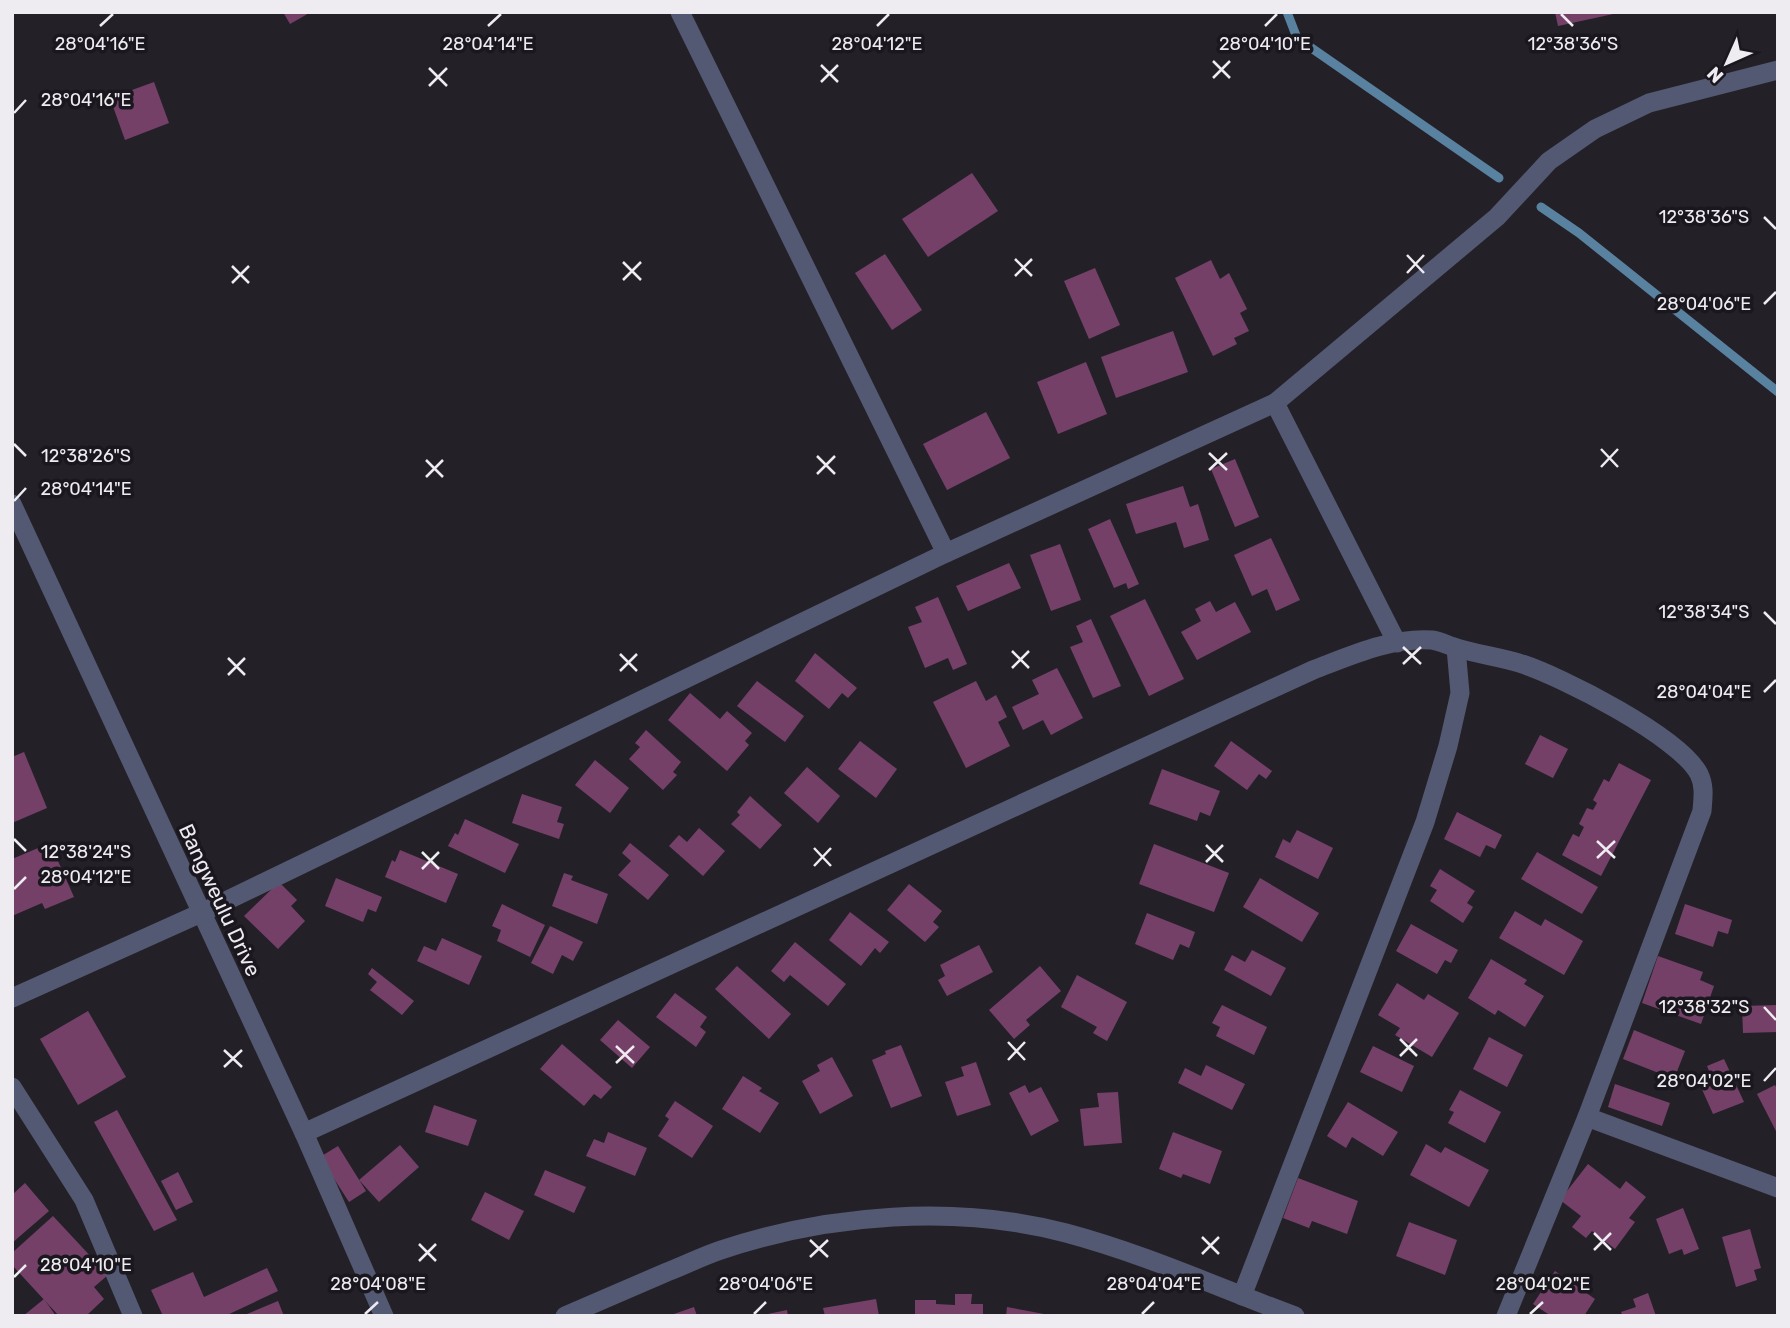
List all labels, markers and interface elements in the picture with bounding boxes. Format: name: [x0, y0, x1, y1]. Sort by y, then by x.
north arrow: [1692, 28, 1762, 98]
text: 28°04'16"E: [55, 33, 145, 55]
text: 28°04'14"E: [442, 33, 534, 55]
text: 28°04'12"E: [831, 33, 923, 55]
text: 28°04'10"E: [1219, 33, 1311, 55]
text: 12°38'36"S: [1528, 33, 1618, 55]
text: N: [1702, 62, 1728, 88]
text: 28°04'16"E: [41, 89, 131, 111]
text: 12°38'36"S: [1659, 206, 1749, 228]
text: 28°04'06"E: [1657, 293, 1751, 315]
text: 12°38'26"S: [41, 445, 131, 467]
text: 28°04'14"E: [40, 478, 132, 500]
text: 12°38'34"S: [1659, 601, 1749, 623]
text: 28°04'04"E: [1657, 681, 1751, 703]
street label: Bangweulu Drive: [174, 820, 266, 980]
text: 12°38'24"S: [41, 841, 131, 863]
text: 28°04'12"E: [40, 866, 132, 888]
text: 12°38'32"S: [1659, 996, 1749, 1018]
text: 28°04'02"E: [1657, 1070, 1751, 1092]
text: 28°04'10"E: [40, 1254, 132, 1276]
text: 28°04'08"E: [330, 1273, 426, 1295]
text: 28°04'06"E: [719, 1273, 813, 1295]
text: 28°04'04"E: [1107, 1273, 1201, 1295]
text: 28°04'02"E: [1496, 1273, 1590, 1295]

